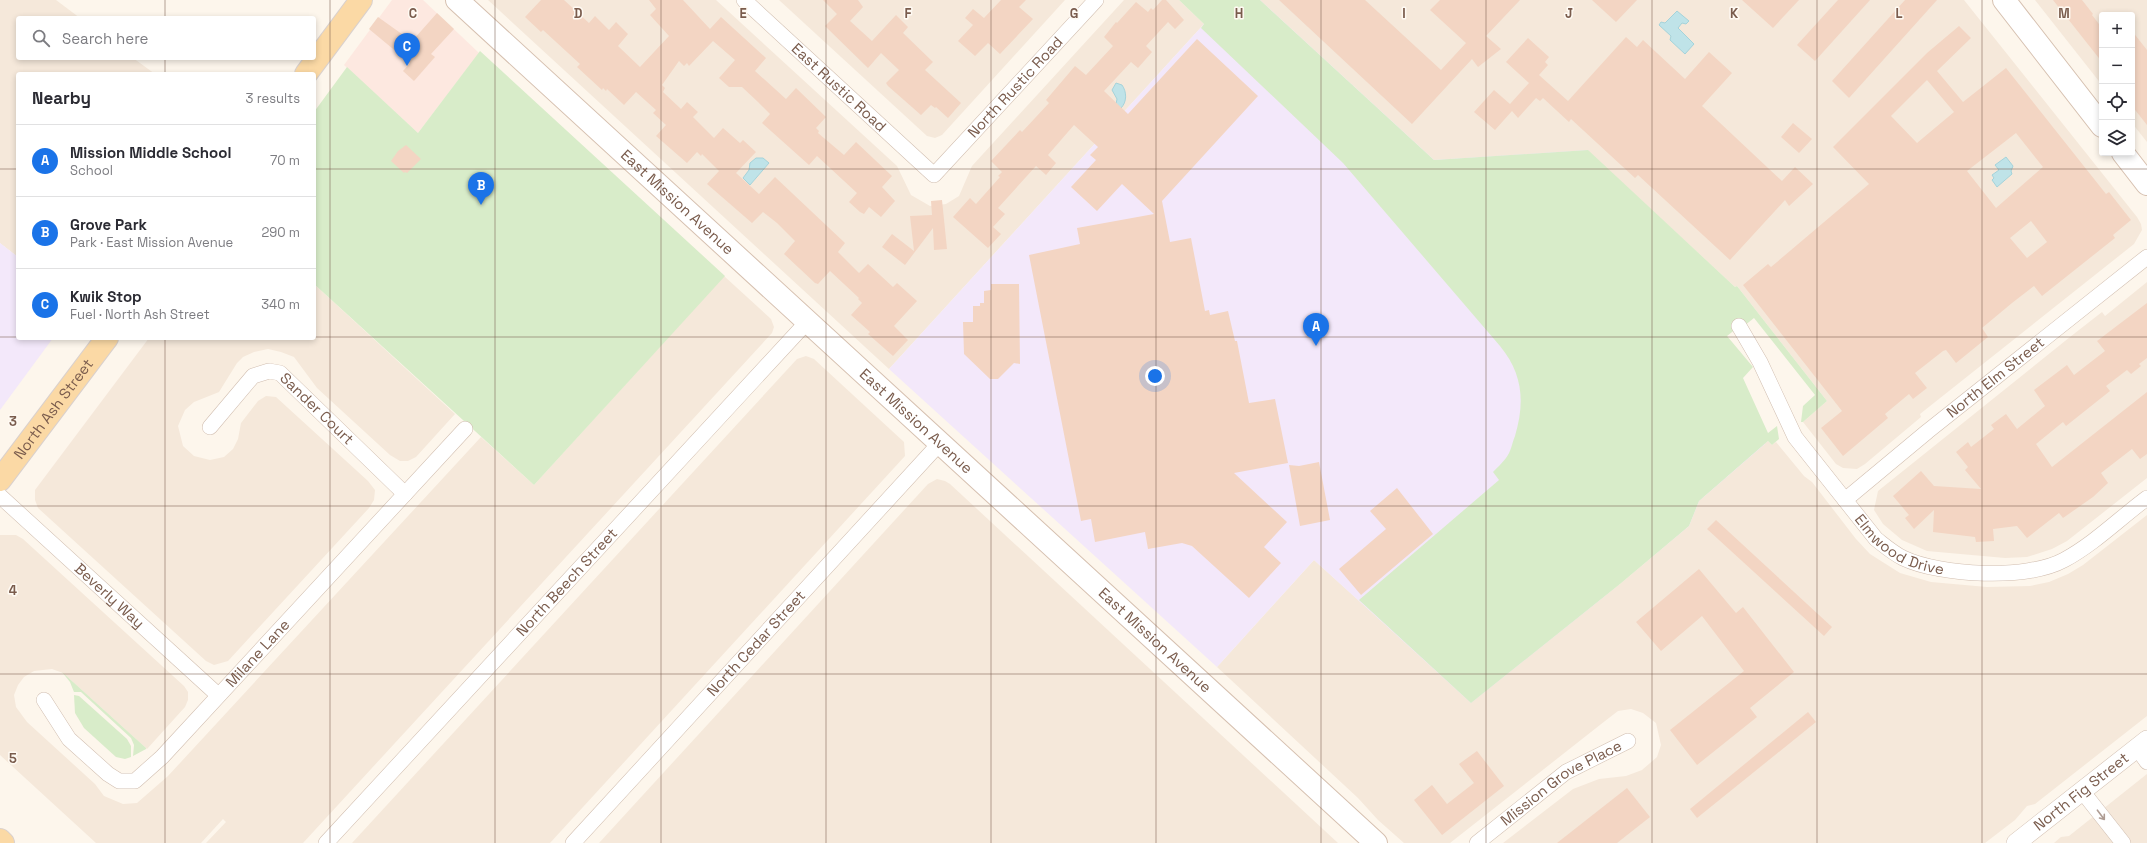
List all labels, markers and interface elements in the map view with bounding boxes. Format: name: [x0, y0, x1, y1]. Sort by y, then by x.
text: C: [409, 5, 417, 22]
text: D: [574, 5, 583, 22]
text: E: [739, 5, 747, 22]
text: F: [905, 5, 912, 22]
text: G: [1070, 5, 1078, 22]
text: H: [1235, 5, 1243, 22]
text: I: [1402, 5, 1406, 22]
text: J: [1565, 5, 1573, 22]
text: K: [1730, 5, 1739, 22]
text: L: [1895, 5, 1903, 22]
text: M: [2058, 5, 2070, 22]
map controls: [2099, 12, 2135, 156]
button: +: [2099, 12, 2135, 48]
search box: [16, 16, 316, 60]
icon: search: [30, 27, 52, 49]
text: Search here: [62, 29, 148, 48]
street label: North Rustic Road: [963, 32, 1067, 142]
pin: C: [394, 33, 420, 66]
street label: East Rustic Road: [788, 39, 891, 135]
button: −: [2099, 48, 2135, 84]
button: locate: [2099, 84, 2135, 120]
text: Nearby: [32, 87, 91, 109]
text: 3 results: [246, 90, 300, 107]
button: layers: [2099, 120, 2135, 156]
text: Mission Middle School: [70, 143, 231, 162]
street label: East Mission Avenue: [617, 145, 738, 258]
text: A: [41, 152, 49, 169]
text: 70 m: [270, 152, 300, 169]
text: School: [70, 162, 113, 179]
pin: B: [468, 172, 494, 205]
text: Grove Park: [70, 215, 147, 234]
text: B: [41, 224, 49, 241]
text: 290 m: [261, 224, 300, 241]
text: Park · East Mission Avenue: [70, 234, 233, 251]
text: Kwik Stop: [70, 287, 142, 306]
text: C: [41, 296, 49, 313]
text: 340 m: [261, 296, 300, 313]
text: Fuel · North Ash Street: [70, 306, 210, 323]
pin: A: [1303, 313, 1329, 346]
street label: North Elm Street: [1942, 332, 2048, 422]
street label: North Ash Street: [9, 355, 97, 463]
street label: East Mission Avenue: [856, 364, 977, 477]
your location: [1145, 366, 1165, 386]
street label: Sander Court: [276, 368, 358, 449]
text: 3: [9, 413, 17, 430]
street label: Elmwood Drive: [1851, 510, 1946, 579]
street label: North Beech Street: [512, 524, 621, 640]
street label: Beverly Way: [71, 559, 149, 632]
text: 4: [9, 582, 17, 599]
street label: East Mission Avenue: [1095, 583, 1216, 696]
street label: North Cedar Street: [702, 586, 809, 700]
street label: Milane Lane: [221, 615, 294, 691]
street label: Mission Grove Place: [1496, 736, 1625, 830]
street label: North Fig Street: [2029, 748, 2133, 835]
text: 5: [9, 750, 17, 767]
one-way arrow: [2096, 809, 2105, 820]

